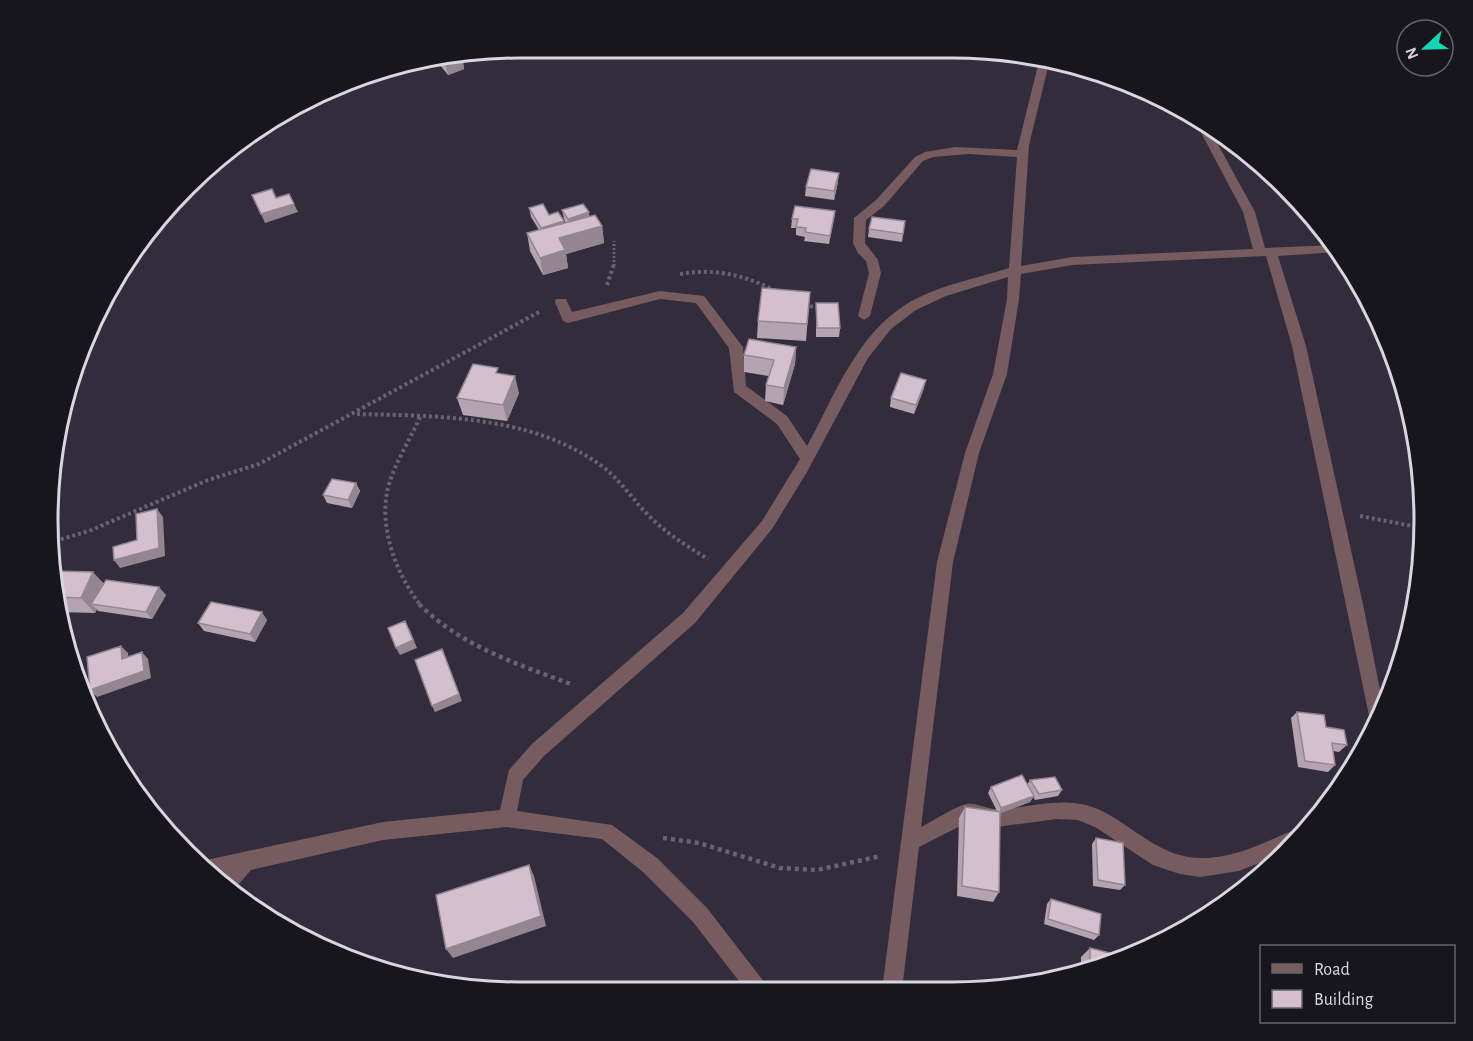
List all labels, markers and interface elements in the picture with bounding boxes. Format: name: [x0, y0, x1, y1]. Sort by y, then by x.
north arrow: [1395, 18, 1455, 78]
text: N: [1403, 45, 1422, 61]
legend: [1260, 945, 1455, 1023]
text: Road: [1314, 961, 1350, 979]
text: Building: [1314, 991, 1374, 1009]

